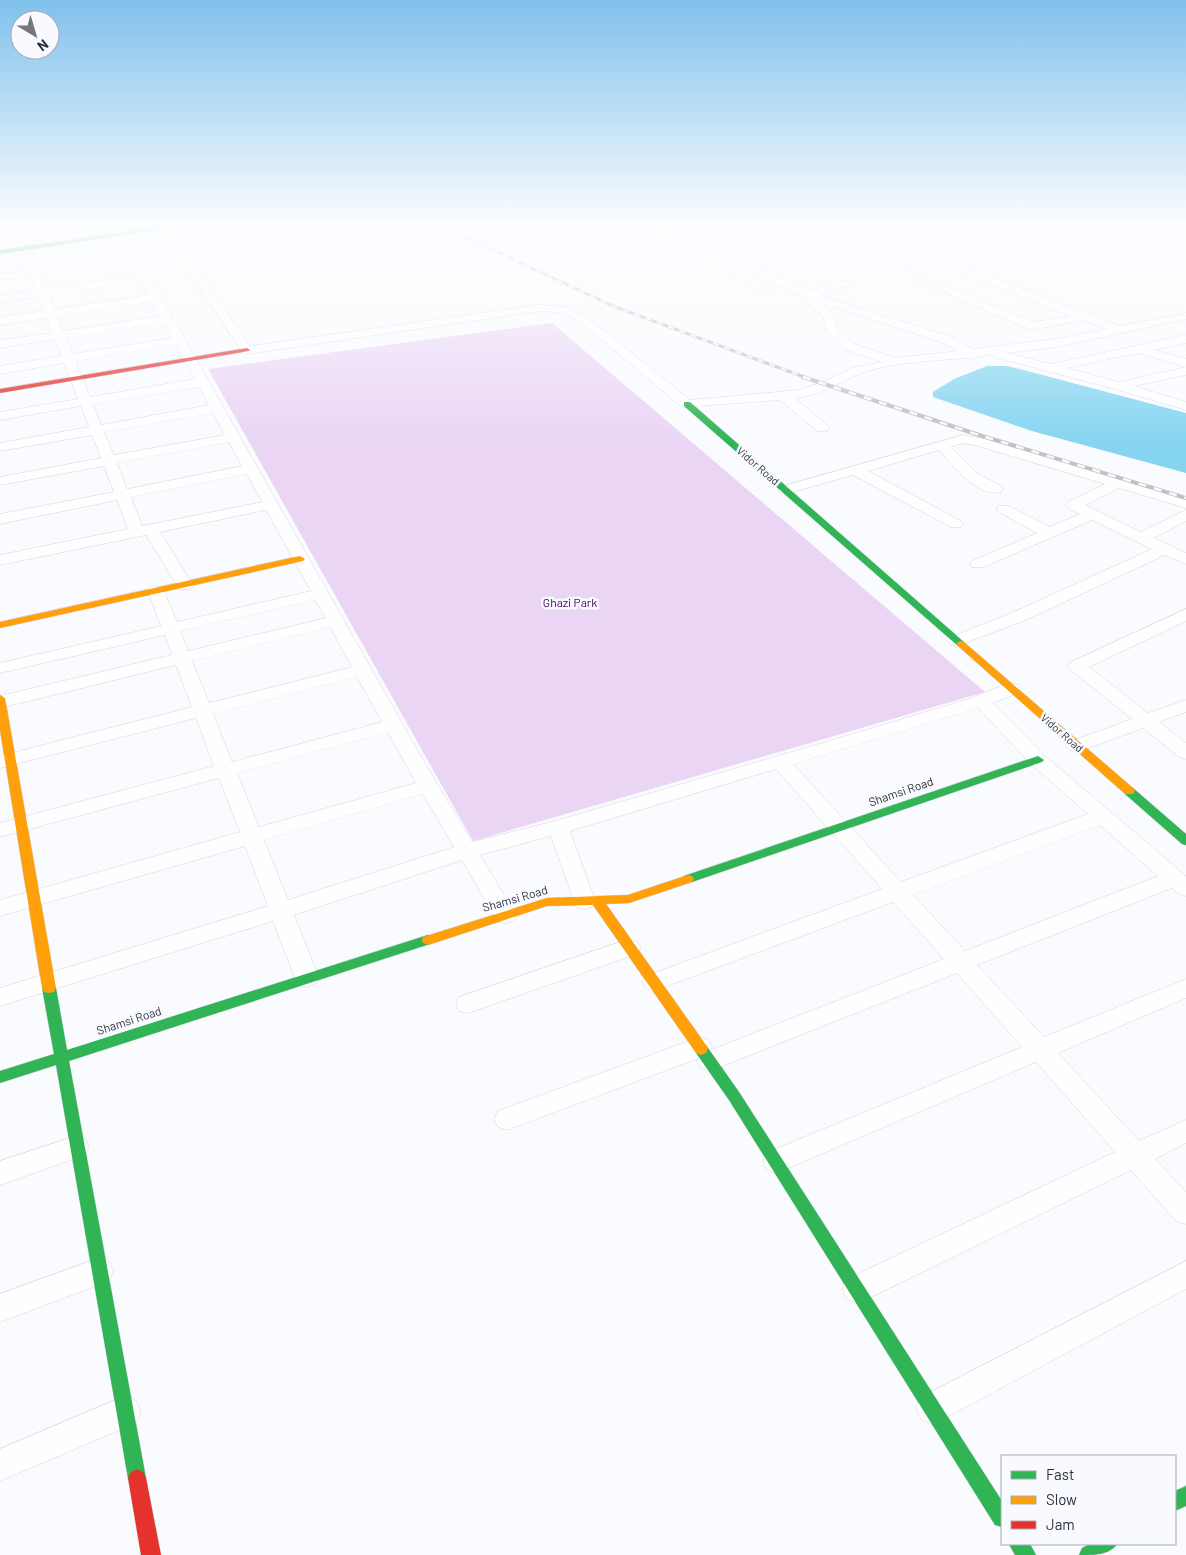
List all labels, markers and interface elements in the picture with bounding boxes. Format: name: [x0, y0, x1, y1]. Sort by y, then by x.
north arrow: [10, 10, 60, 60]
text: N: [34, 36, 52, 55]
street label: Vidor Road: [735, 444, 782, 488]
park label: Ghazi Park: [543, 595, 597, 609]
street label: Vidor Road: [1039, 711, 1086, 755]
street label: Shamsi Road: [867, 773, 935, 809]
street label: Shamsi Road: [480, 882, 549, 914]
street label: Shamsi Road: [95, 1003, 163, 1037]
legend: [1001, 1455, 1176, 1545]
text: Fast: [1046, 1465, 1074, 1483]
text: Slow: [1046, 1490, 1077, 1508]
text: Jam: [1046, 1515, 1075, 1533]

